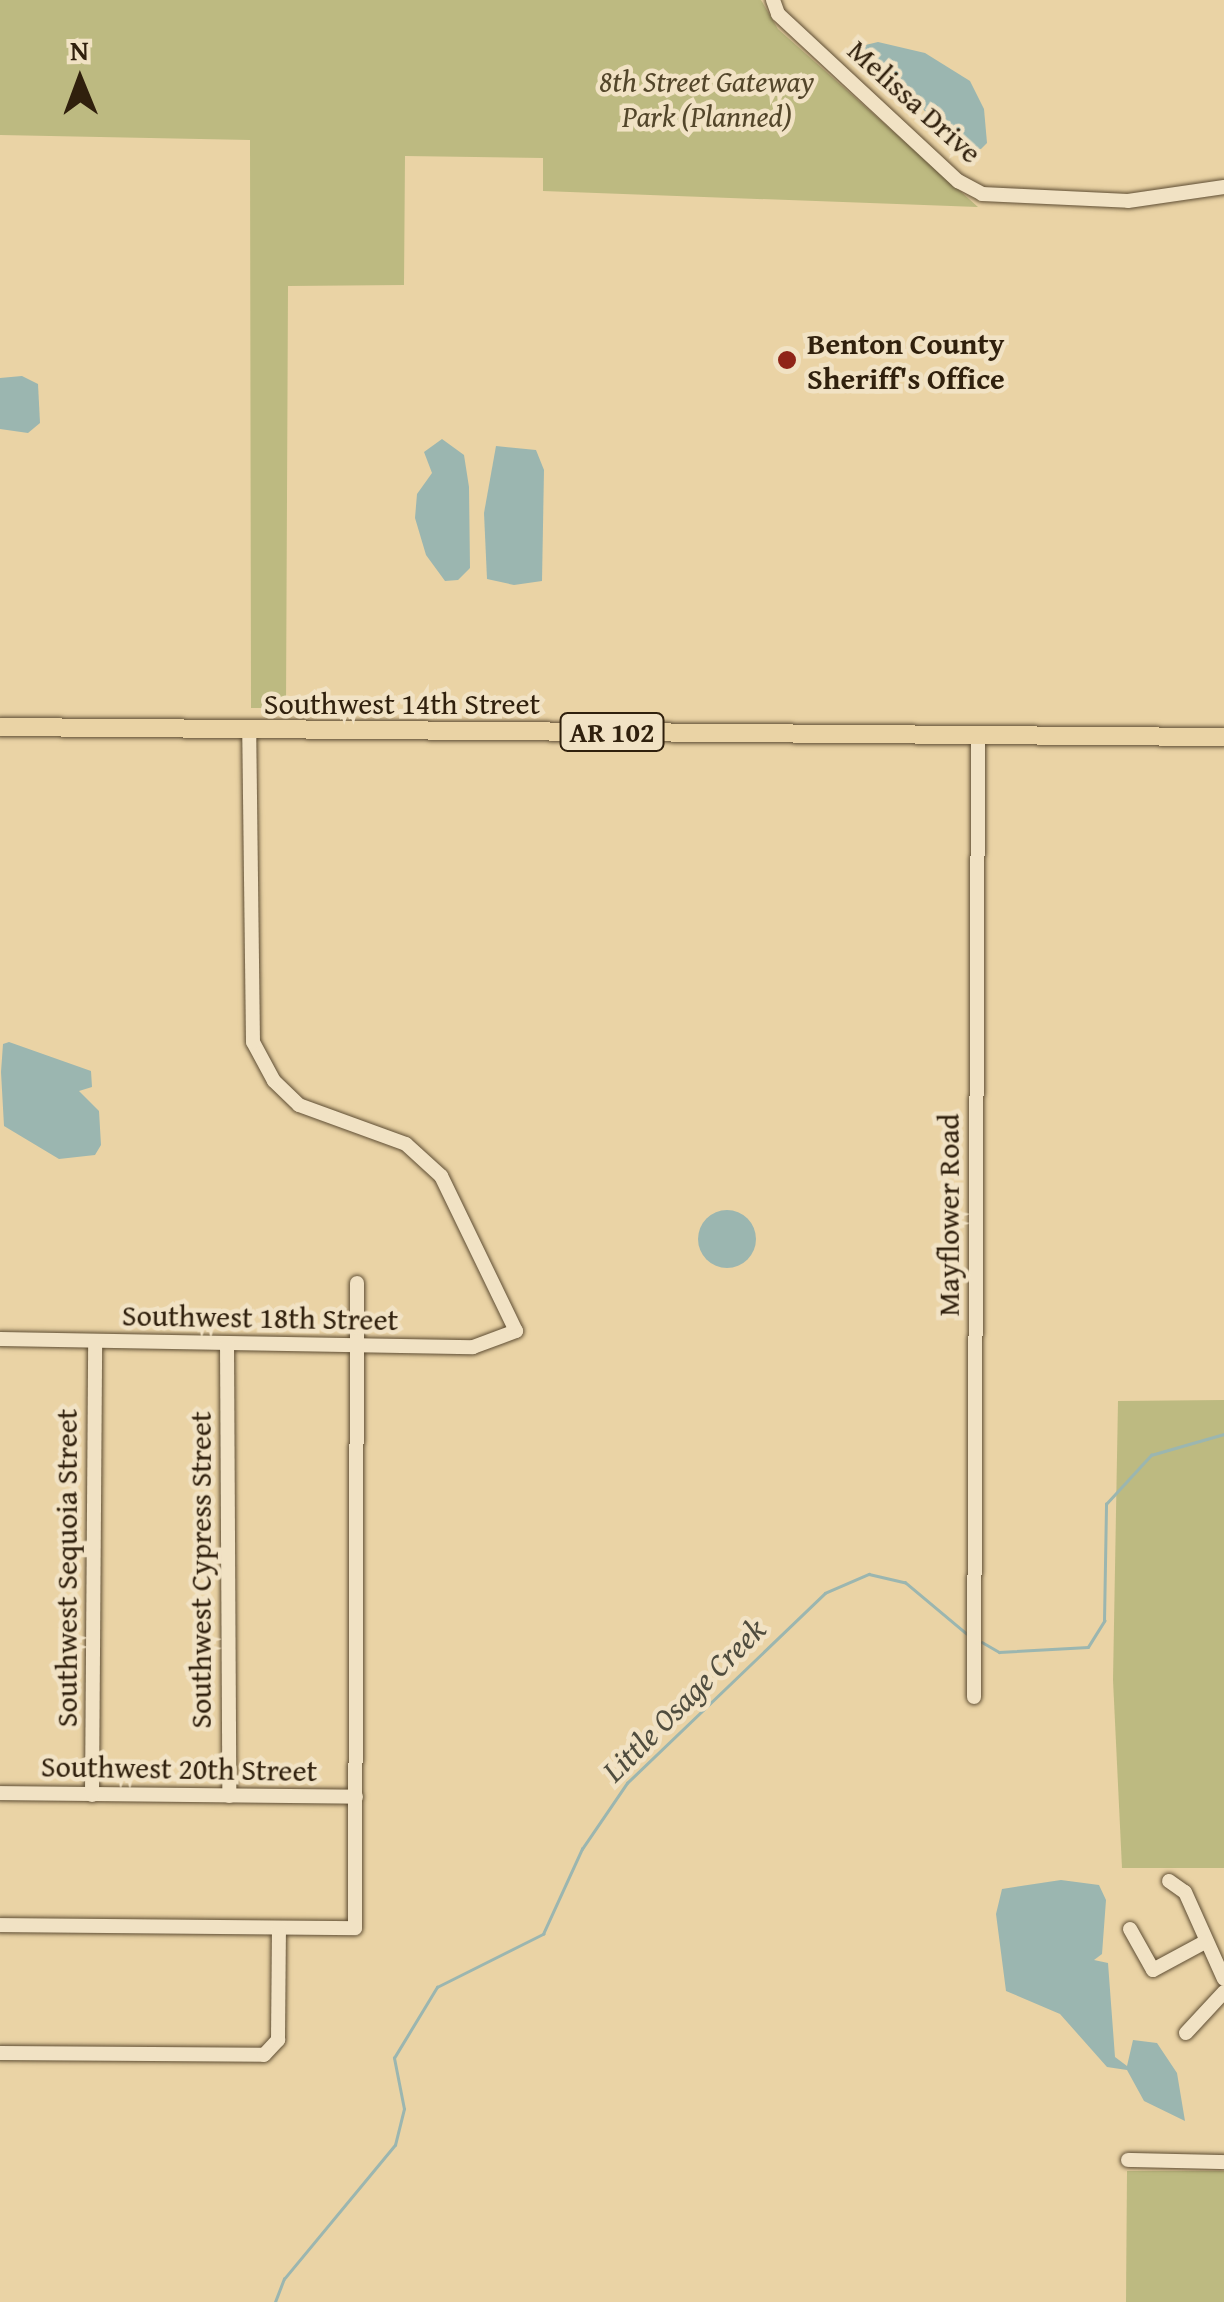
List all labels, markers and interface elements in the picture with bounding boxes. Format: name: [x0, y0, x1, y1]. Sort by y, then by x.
text: N: [70, 29, 89, 70]
north arrow: [30, 30, 130, 130]
street label: Melissa Drive: [841, 32, 989, 170]
park label: 8th Street Gateway Park (Planned): [600, 63, 814, 134]
place label: Benton County Sheriff's Office: [807, 325, 1005, 396]
marker: Benton County Sheriff's Office: [776, 349, 798, 371]
street label: Southwest 14th Street: [264, 685, 540, 721]
road number: AR 102: [560, 709, 664, 755]
street label: Mayflower Road: [930, 1113, 966, 1317]
street label: Southwest 18th Street: [122, 1297, 398, 1337]
street label: Southwest Sequoia Street: [48, 1409, 84, 1727]
street label: Southwest Cypress Street: [182, 1411, 218, 1729]
water label: Little Osage Creek: [594, 1610, 774, 1790]
street label: Southwest 20th Street: [41, 1748, 317, 1788]

